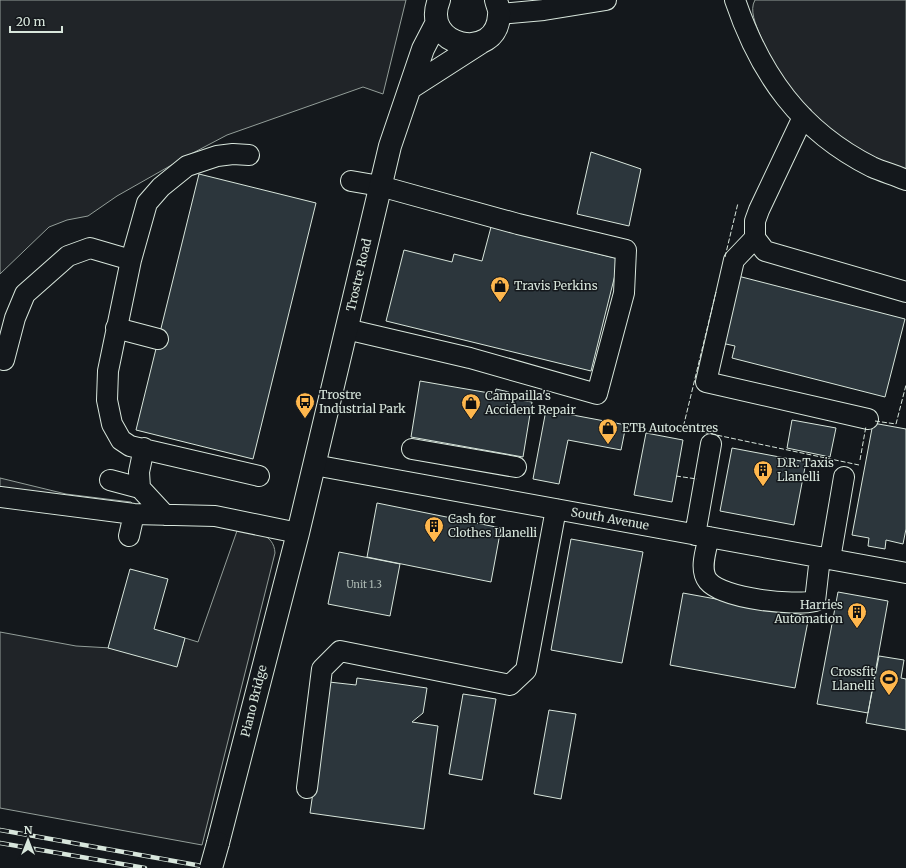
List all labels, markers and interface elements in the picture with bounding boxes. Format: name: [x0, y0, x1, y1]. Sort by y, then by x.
scale bar: [10, 8, 62, 34]
text: 20 m: [16, 14, 45, 29]
street label: Trostre Road: [343, 237, 374, 313]
shop icon: Travis Perkins: [489, 275, 511, 303]
place label: Travis Perkins: [514, 278, 598, 293]
place label: Trostre Industrial Park: [319, 387, 406, 416]
place label: Campailla's Accident Repair: [484, 388, 576, 417]
bus stop icon: Trostre Industrial Park: [294, 391, 316, 419]
shop icon: Campailla's Accident Repair: [460, 392, 482, 420]
shop icon: ETB Autocentres: [597, 417, 619, 445]
place label: ETB Autocentres: [622, 420, 718, 435]
place label: D.R. Taxis Llanelli: [777, 455, 834, 484]
building icon: D.R. Taxis Llanelli: [752, 459, 774, 487]
street label: South Avenue: [570, 504, 650, 533]
place label: Cash for Clothes Llanelli: [448, 511, 537, 540]
building icon: Cash for Clothes Llanelli: [423, 515, 445, 543]
house number: Unit 1.3: [346, 578, 382, 591]
place label: Harries Automation: [773, 597, 843, 626]
building icon: Harries Automation: [846, 601, 868, 629]
street label: Piano Bridge: [237, 663, 270, 738]
place label: Crossfit Llanelli: [830, 664, 875, 693]
sports icon: Crossfit Llanelli: [878, 668, 900, 696]
north arrow: [8, 820, 48, 860]
text: N: [24, 823, 33, 837]

